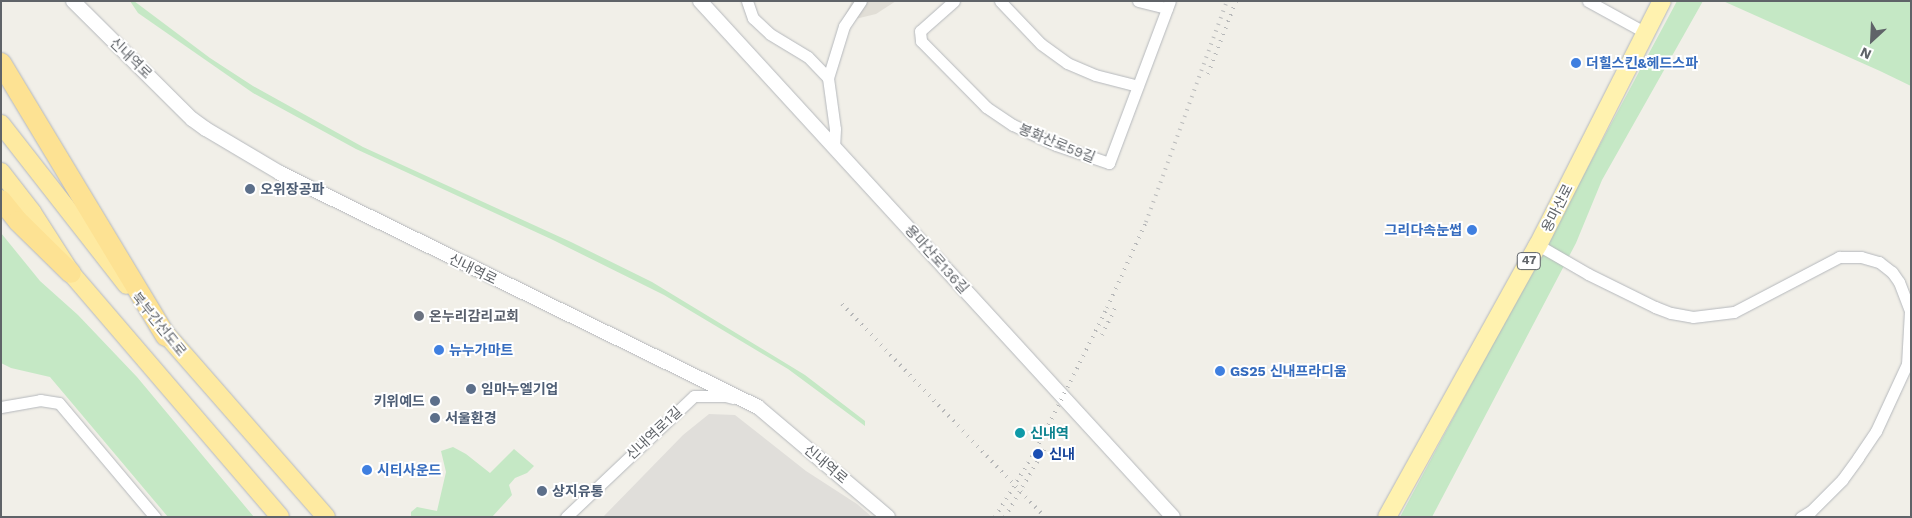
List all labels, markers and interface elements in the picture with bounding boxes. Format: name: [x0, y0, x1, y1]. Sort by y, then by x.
north arrow: [1847, 15, 1897, 65]
street label: 신내역로: [107, 34, 155, 82]
text: N: [1858, 44, 1874, 63]
place label: 더힐스킨&헤드스파: [1586, 55, 1698, 71]
marker: 더힐스킨&헤드스파: [1570, 57, 1582, 69]
street label: 봉화산로59길: [1016, 120, 1098, 166]
place label: 오위장공파: [260, 181, 324, 197]
street label: 용마산로: [1538, 181, 1576, 235]
marker: 오위장공파: [244, 183, 256, 195]
street label: 용마산로136길: [902, 221, 972, 297]
place label: 그리다속눈썹: [1385, 222, 1462, 238]
marker: 그리다속눈썹: [1466, 224, 1478, 236]
street label: 신내역로: [446, 250, 500, 288]
road number: 47: [1516, 252, 1542, 270]
street label: 북부간선도로: [128, 289, 190, 359]
place label: 온누리감리교회: [429, 308, 519, 324]
marker: 온누리감리교회: [413, 310, 425, 322]
place label: 뉴누가마트: [449, 342, 513, 358]
marker: 뉴누가마트: [433, 344, 445, 356]
place label: GS25 신내프라디움: [1230, 363, 1347, 379]
marker: GS25 신내프라디움: [1214, 365, 1226, 377]
place label: 임마누엘기업: [481, 381, 558, 397]
marker: 임마누엘기업: [465, 383, 477, 395]
place label: 키위예드: [373, 393, 425, 409]
marker: 키위예드: [429, 395, 441, 407]
street label: 신내역로1길: [623, 403, 685, 463]
place label: 서울환경: [445, 410, 497, 426]
marker: 서울환경: [429, 412, 441, 424]
place label: 신내역: [1030, 425, 1069, 441]
marker: 신내역: [1014, 427, 1026, 439]
street label: 신내역로: [801, 441, 851, 487]
place label: 신내: [1049, 446, 1075, 462]
marker: 신내: [1031, 447, 1045, 461]
place label: 시티사운드: [377, 462, 441, 478]
marker: 시티사운드: [361, 464, 373, 476]
place label: 상지유통: [552, 483, 604, 499]
marker: 상지유통: [536, 485, 548, 497]

